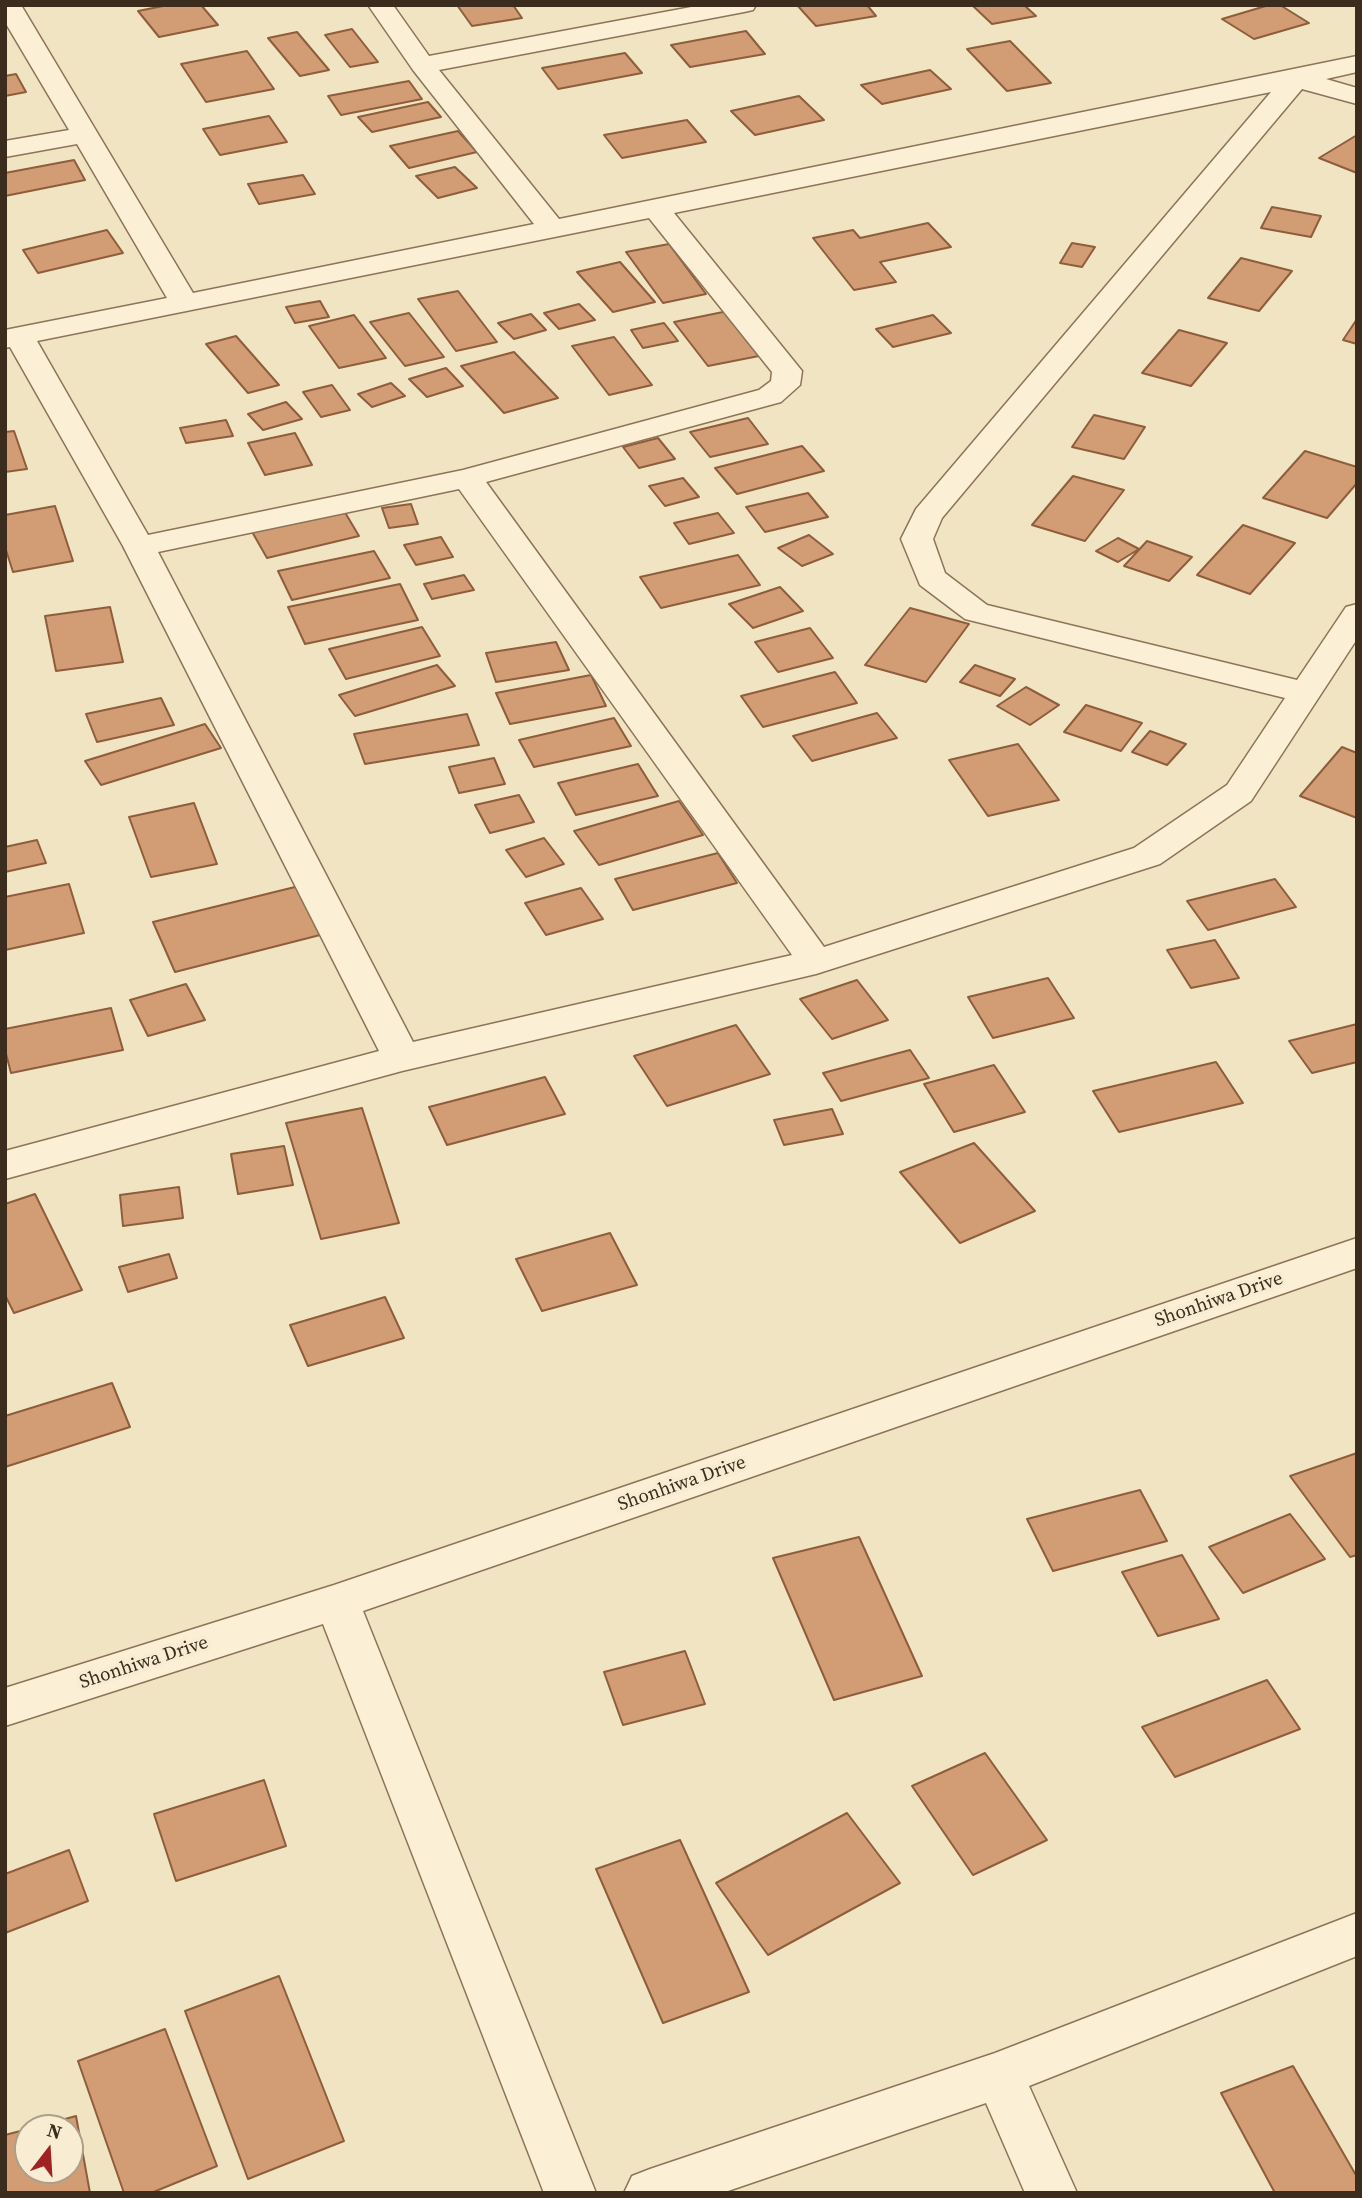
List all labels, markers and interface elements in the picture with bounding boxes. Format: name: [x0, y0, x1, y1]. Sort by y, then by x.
street label: Shonhiwa Drive: [1152, 1267, 1286, 1333]
street label: Shonhiwa Drive: [615, 1451, 749, 1517]
street label: Shonhiwa Drive: [77, 1631, 211, 1695]
north arrow: [14, 2114, 84, 2184]
text: N: [44, 2116, 65, 2145]

